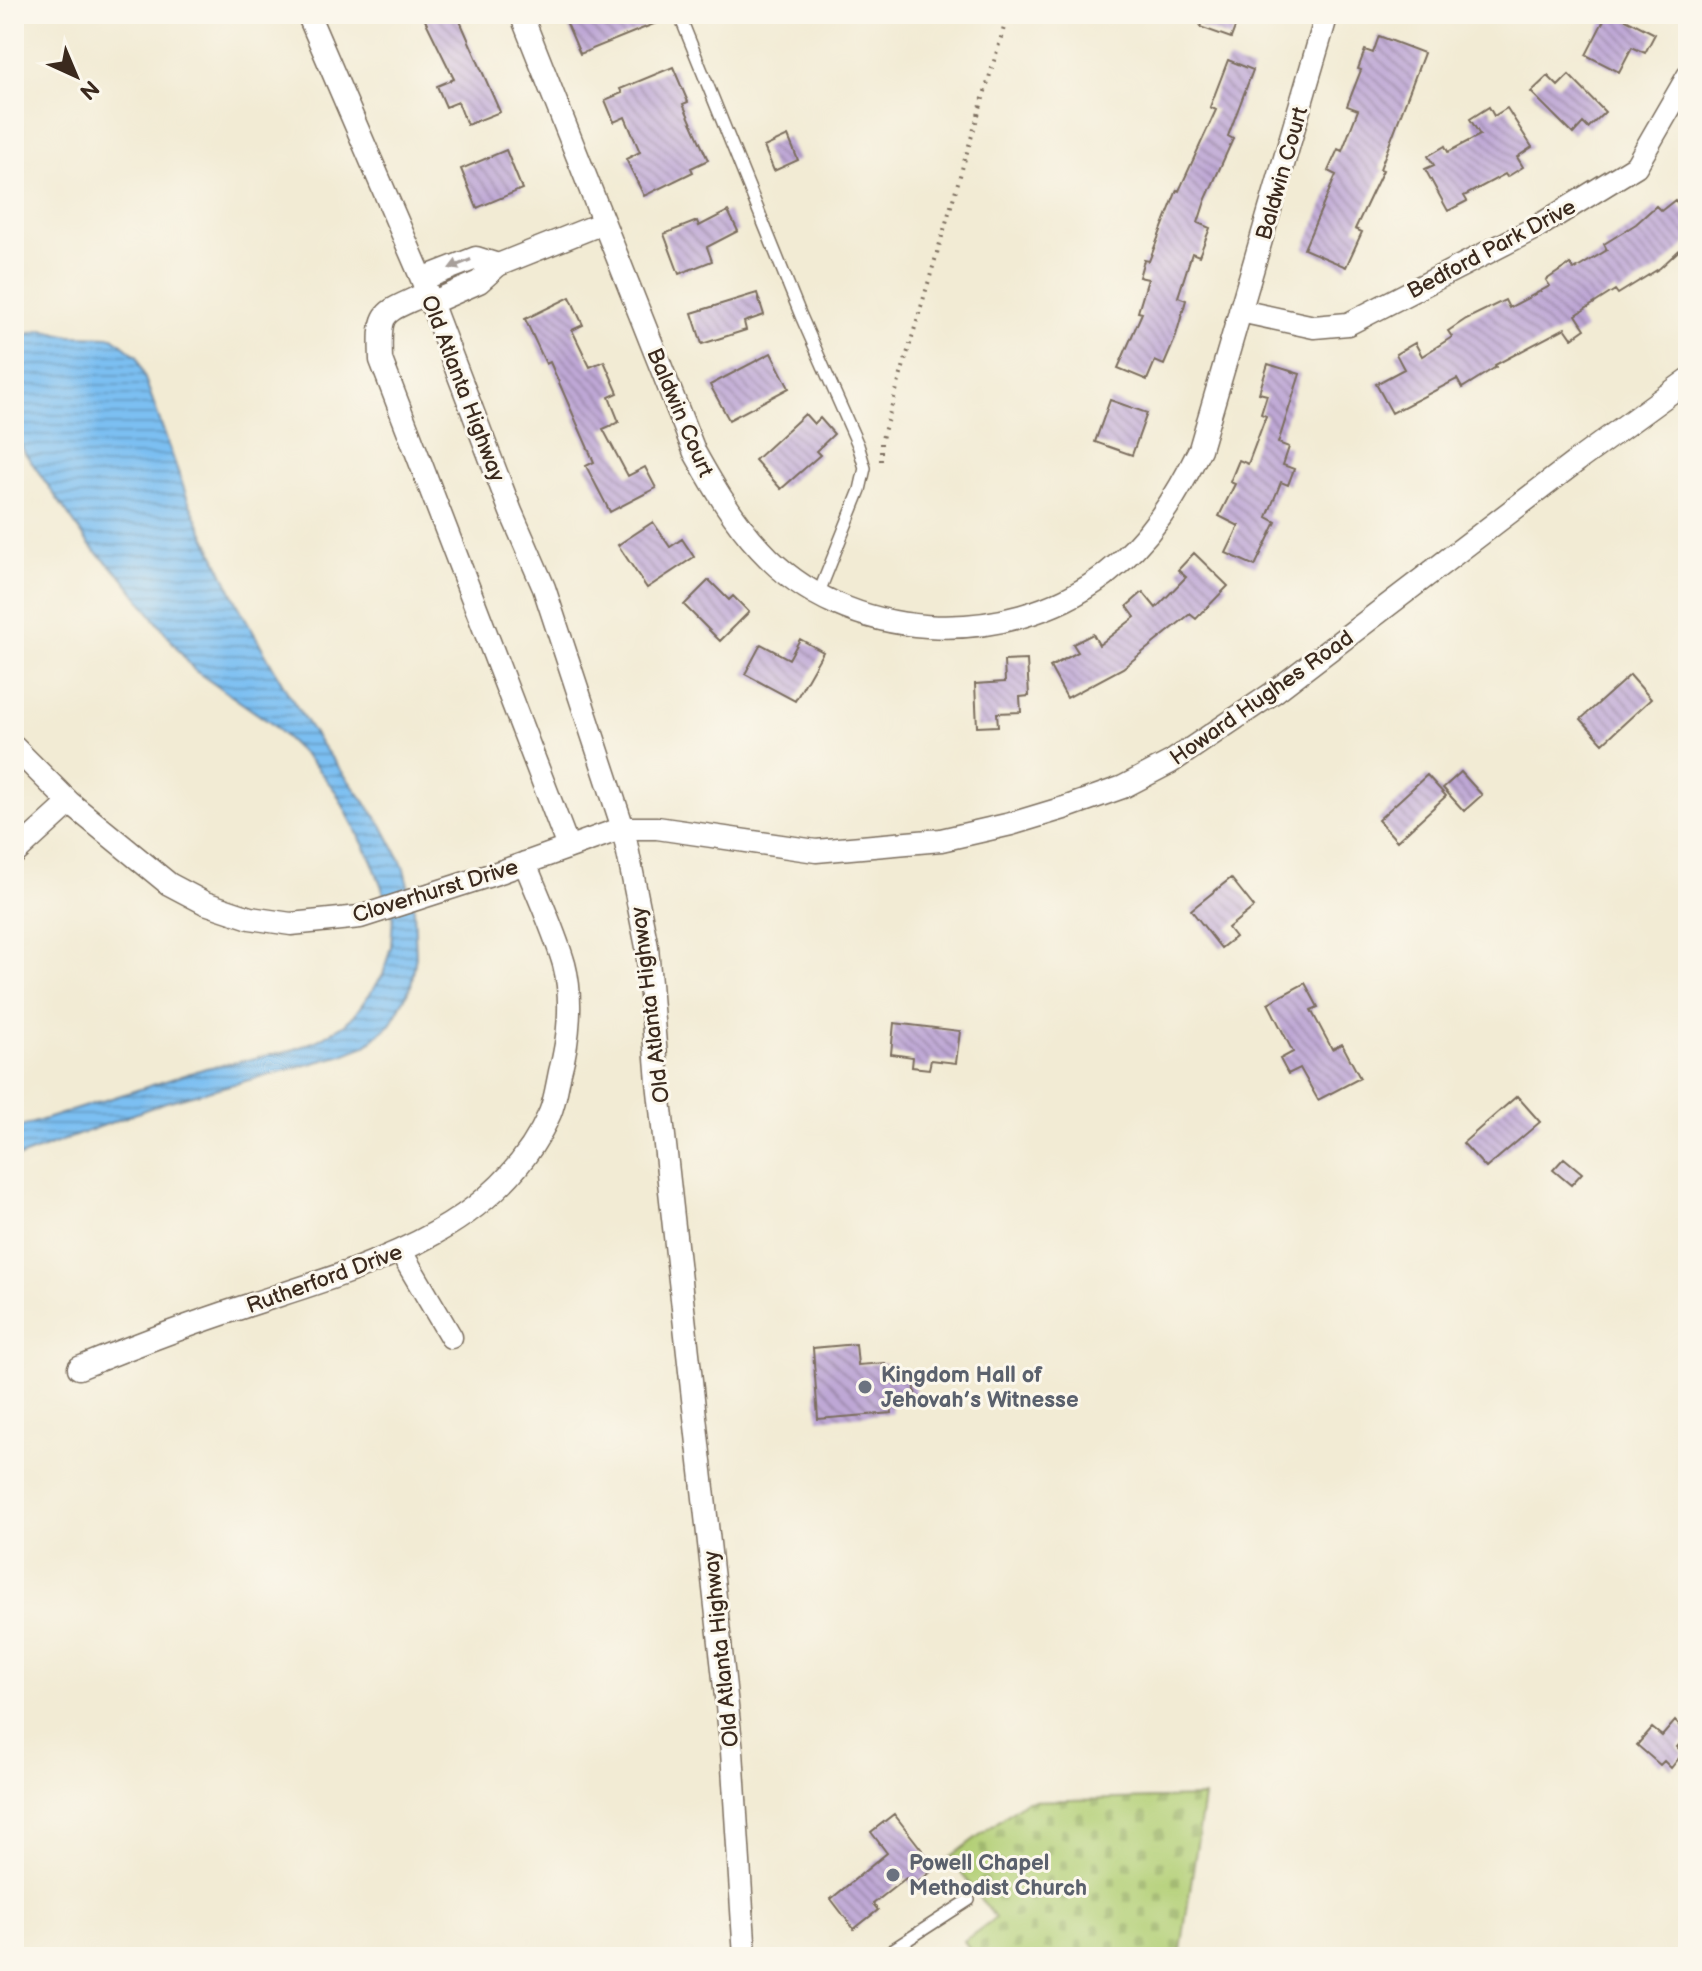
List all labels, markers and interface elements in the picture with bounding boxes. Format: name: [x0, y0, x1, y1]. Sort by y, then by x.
north arrow: [36, 36, 116, 116]
text: N: [74, 74, 104, 105]
street label: Baldwin Court: [1251, 103, 1314, 243]
street label: Bedford Park Drive: [1403, 194, 1581, 305]
one-way arrow: [448, 258, 472, 271]
street label: Old Atlanta Highway: [415, 292, 511, 486]
street label: Baldwin Court: [640, 344, 719, 481]
street label: Howard Hughes Road: [1165, 625, 1359, 772]
street label: Cloverhurst Drive: [349, 853, 521, 929]
street label: Old Atlanta Highway: [625, 905, 676, 1104]
street label: Rutherford Drive: [243, 1239, 406, 1320]
place label: Kingdom Hall of Jehovah’s Witnesse: [881, 1362, 1079, 1414]
marker: Kingdom Hall of Jehovah’s Witnesse: [856, 1378, 874, 1396]
street label: Old Atlanta Highway: [698, 1549, 745, 1748]
place label: Powell Chapel Methodist Church: [909, 1850, 1087, 1902]
marker: Powell Chapel Methodist Church: [884, 1866, 902, 1884]

